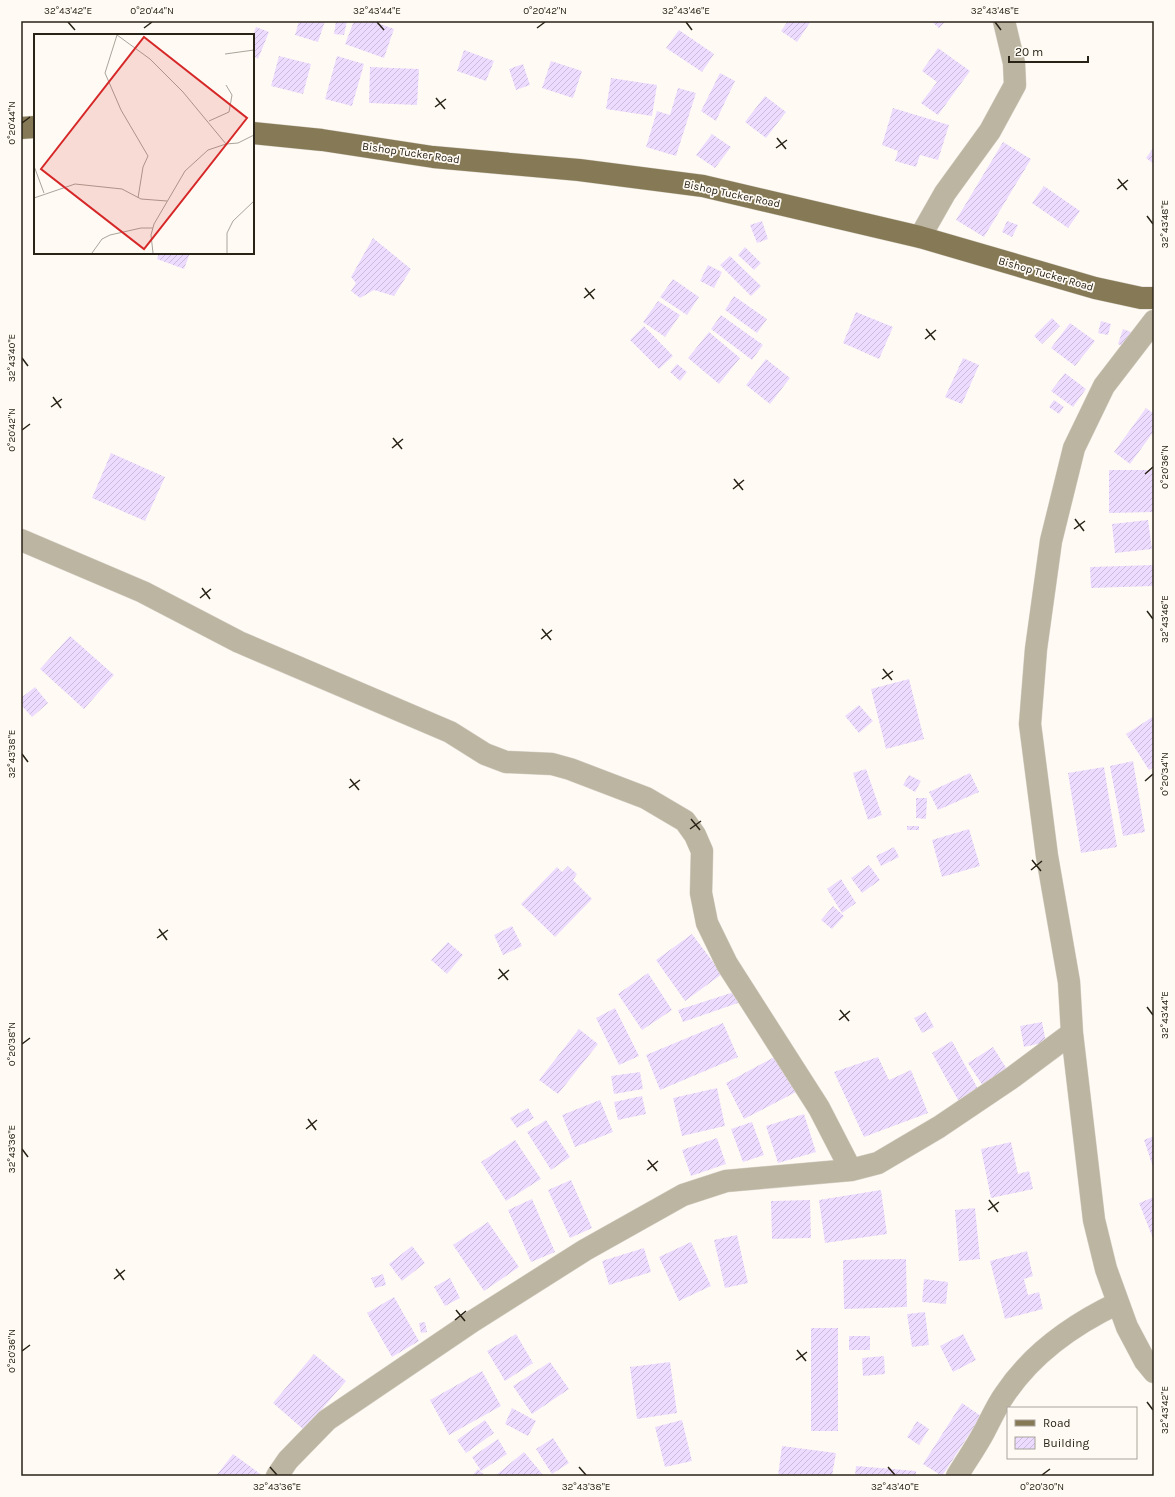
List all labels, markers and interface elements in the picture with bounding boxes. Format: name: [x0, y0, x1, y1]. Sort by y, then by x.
text: 32°43'42"E: [44, 5, 92, 17]
text: 0°20'44"N: [130, 5, 174, 17]
text: 32°43'44"E: [353, 5, 401, 17]
text: 0°20'42"N: [523, 5, 567, 17]
text: 32°43'46"E: [662, 5, 710, 17]
text: 32°43'48"E: [971, 5, 1019, 17]
inset map: [34, 34, 254, 254]
scale bar: [1009, 38, 1088, 64]
text: 20 m: [1015, 45, 1043, 59]
text: 0°20'44"N: [6, 101, 18, 145]
street label: Bishop Tucker Road: [361, 140, 461, 166]
street label: Bishop Tucker Road: [683, 177, 781, 211]
text: 32°43'48"E: [1159, 200, 1171, 248]
street label: Bishop Tucker Road: [997, 254, 1095, 294]
text: 32°43'40"E: [6, 334, 18, 382]
text: 0°20'42"N: [6, 408, 18, 452]
text: 0°20'36"N: [1159, 445, 1171, 489]
text: 32°43'46"E: [1159, 595, 1171, 643]
text: 32°43'38"E: [6, 730, 18, 778]
text: 0°20'34"N: [1159, 752, 1171, 796]
text: 32°43'44"E: [1159, 991, 1171, 1039]
text: 0°20'38"N: [6, 1022, 18, 1066]
text: 32°43'36"E: [6, 1125, 18, 1173]
text: 0°20'36"N: [6, 1329, 18, 1373]
text: 32°43'42"E: [1159, 1386, 1171, 1434]
legend: [1007, 1407, 1137, 1459]
text: Road: [1043, 1416, 1071, 1430]
text: Building: [1043, 1436, 1090, 1450]
text: 32°43'36"E: [253, 1481, 301, 1493]
text: 32°43'38"E: [562, 1481, 610, 1493]
text: 32°43'40"E: [871, 1481, 919, 1493]
text: 0°20'30"N: [1020, 1481, 1064, 1493]

